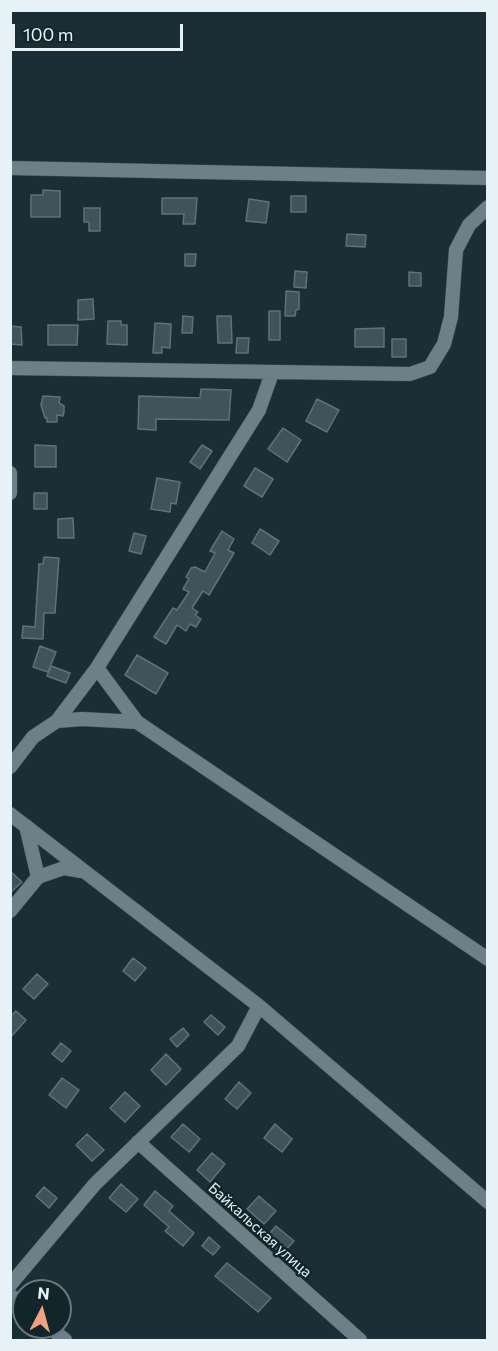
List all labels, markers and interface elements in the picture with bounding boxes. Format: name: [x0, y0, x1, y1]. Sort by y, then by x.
scale bar: [15, 12, 186, 50]
text: 100 m: [23, 23, 73, 45]
street label: Байкальская улица: [205, 1179, 315, 1281]
north arrow: [12, 1279, 72, 1339]
text: N: [37, 1283, 51, 1303]

